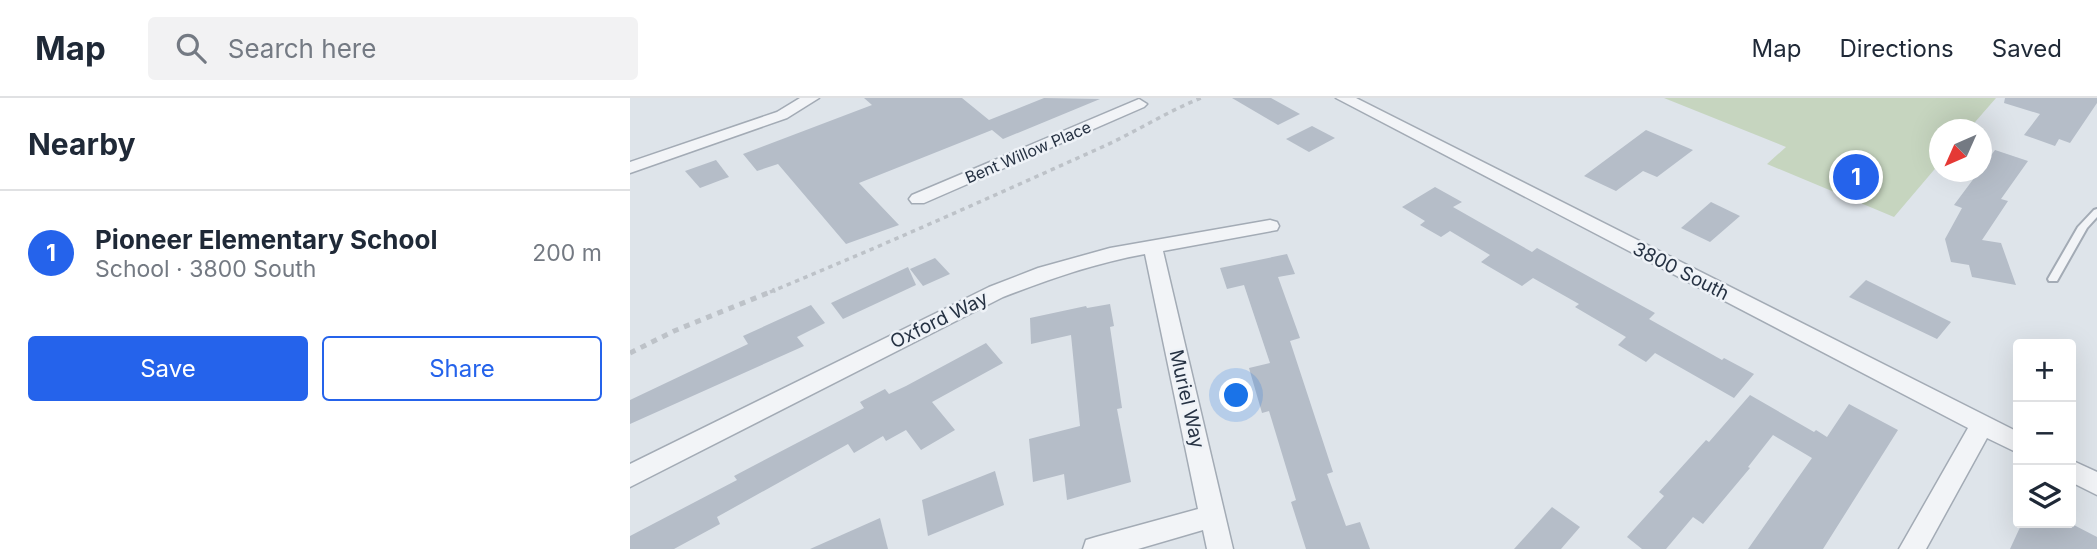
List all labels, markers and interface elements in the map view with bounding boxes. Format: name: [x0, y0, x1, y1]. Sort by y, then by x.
search box: [148, 17, 638, 80]
text: Map: [35, 28, 106, 68]
icon: search: [172, 29, 210, 67]
text: Search here: [228, 33, 376, 64]
text: Map: [1752, 34, 1801, 63]
text: Directions: [1839, 34, 1954, 63]
text: Saved: [1992, 34, 2062, 63]
street label: Bent Willow Place: [962, 116, 1094, 188]
north arrow: [1929, 119, 1992, 182]
text: Nearby: [28, 126, 136, 162]
pin: 1: [1833, 151, 1879, 203]
text: Pioneer Elementary School: [95, 224, 437, 255]
street label: 3800 South: [1629, 237, 1733, 305]
text: 1: [46, 239, 56, 267]
text: 200 m: [532, 239, 602, 267]
text: School · 3800 South: [95, 255, 316, 283]
street label: Oxford Way: [886, 286, 992, 354]
button: Save: [28, 336, 308, 401]
button: Share: [322, 336, 602, 401]
map controls: [2013, 339, 2076, 528]
button: +: [2013, 339, 2076, 402]
street label: Muriel Way: [1165, 348, 1210, 451]
your location: [1219, 378, 1253, 412]
button: −: [2013, 402, 2076, 465]
button: layers: [2013, 465, 2076, 528]

